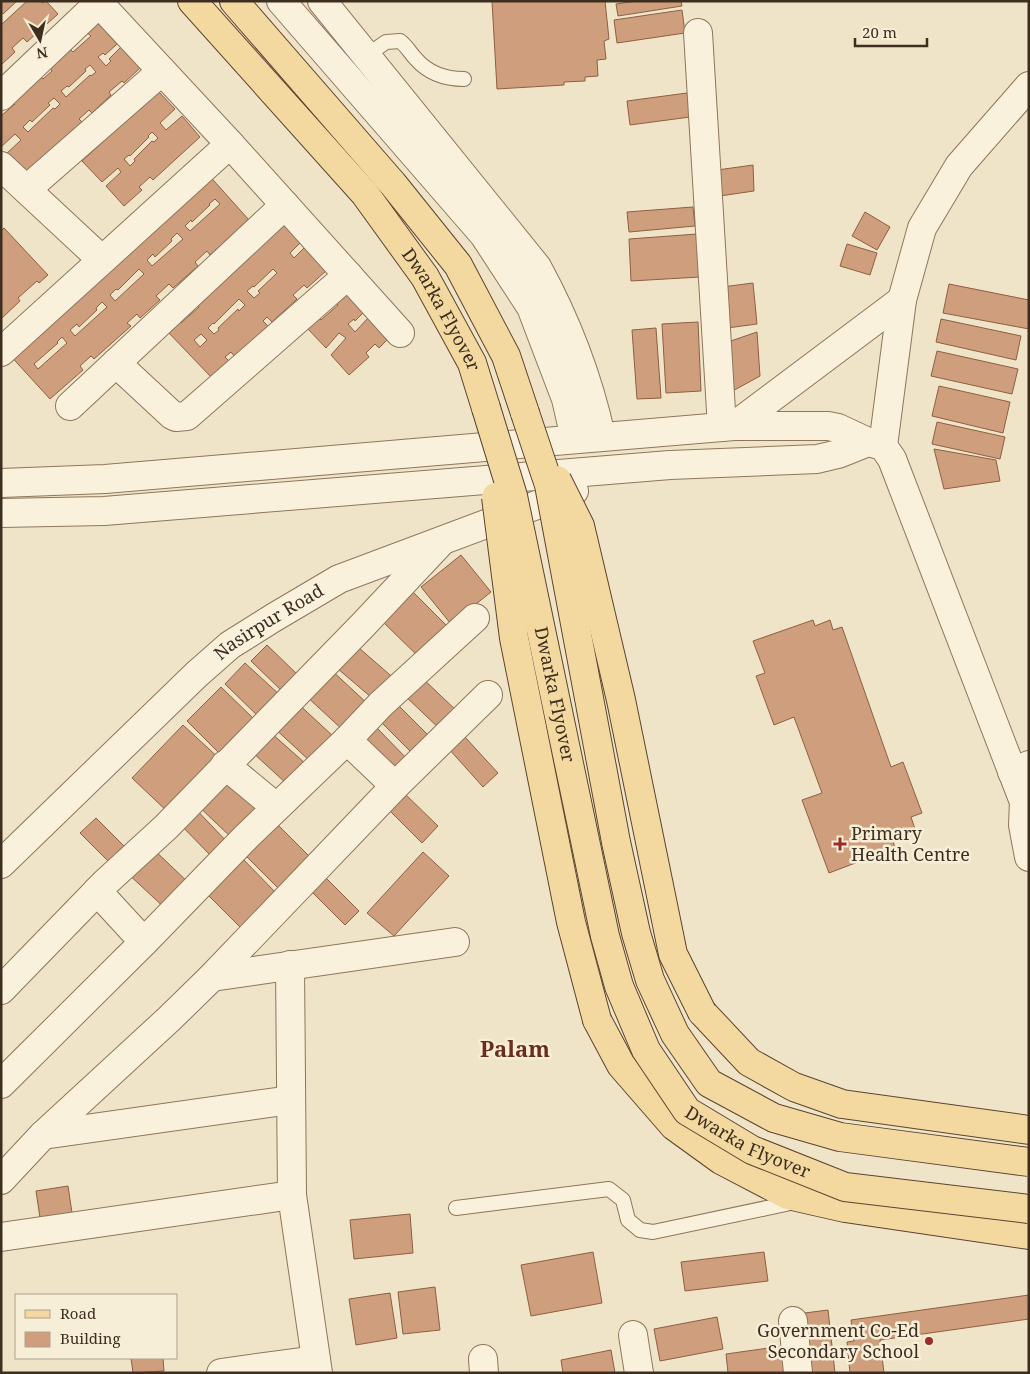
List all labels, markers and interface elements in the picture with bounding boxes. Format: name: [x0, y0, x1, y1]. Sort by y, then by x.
north arrow: [15, 15, 65, 65]
scale bar: [855, 15, 928, 47]
text: 20 m: [862, 22, 897, 42]
text: N: [35, 43, 49, 64]
street label: Dwarka Flyover: [397, 243, 487, 374]
street label: Nasirpur Road: [208, 578, 328, 665]
street label: Dwarka Flyover: [530, 624, 581, 765]
place label: Primary Health Centre: [851, 821, 970, 866]
marker: Primary Health Centre: [833, 837, 847, 851]
district label: Palam: [480, 1033, 550, 1063]
street label: Dwarka Flyover: [681, 1100, 815, 1183]
legend: [15, 1294, 178, 1359]
text: Road: [60, 1303, 96, 1323]
place label: Government Co-Ed Secondary School: [757, 1318, 919, 1363]
text: Building: [60, 1328, 121, 1348]
marker: Government Co-Ed Secondary School: [923, 1335, 935, 1347]

